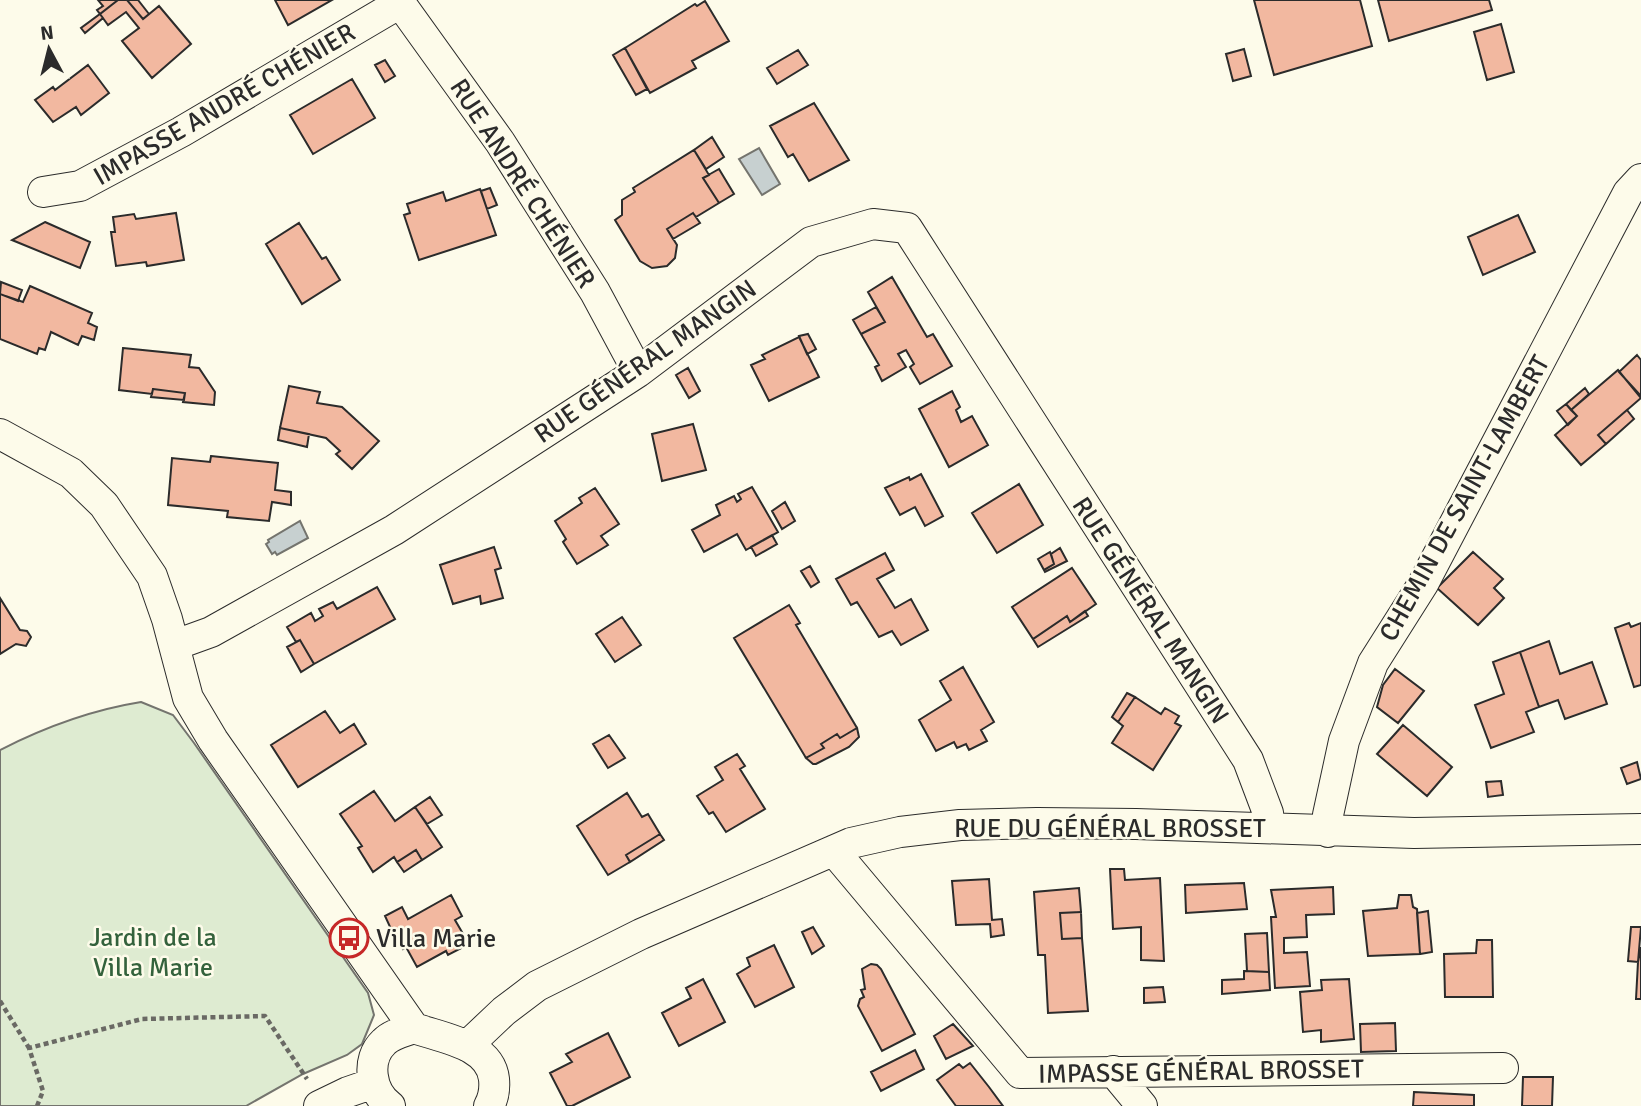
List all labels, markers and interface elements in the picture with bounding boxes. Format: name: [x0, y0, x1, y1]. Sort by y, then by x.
north arrow: [14, 14, 84, 84]
street label: IMPASSE ANDRÉ CHÉNIER: [88, 17, 361, 193]
text: N: [39, 20, 55, 46]
street label: RUE ANDRÉ CHÉNIER: [443, 73, 602, 294]
street label: RUE GÉNÉRAL MANGIN: [528, 273, 763, 451]
street label: CHEMIN DE SAINT-LAMBERT: [1373, 350, 1557, 647]
street label: RUE GÉNÉRAL MANGIN: [1065, 491, 1235, 730]
street label: RUE DU GÉNÉRAL BROSSET: [954, 813, 1266, 845]
bus stop icon: Villa Marie: [328, 917, 370, 959]
park label: Jardin de la Villa Marie: [89, 922, 217, 984]
place label: Villa Marie: [376, 923, 496, 955]
street label: IMPASSE GÉNÉRAL BROSSET: [1038, 1053, 1364, 1091]

